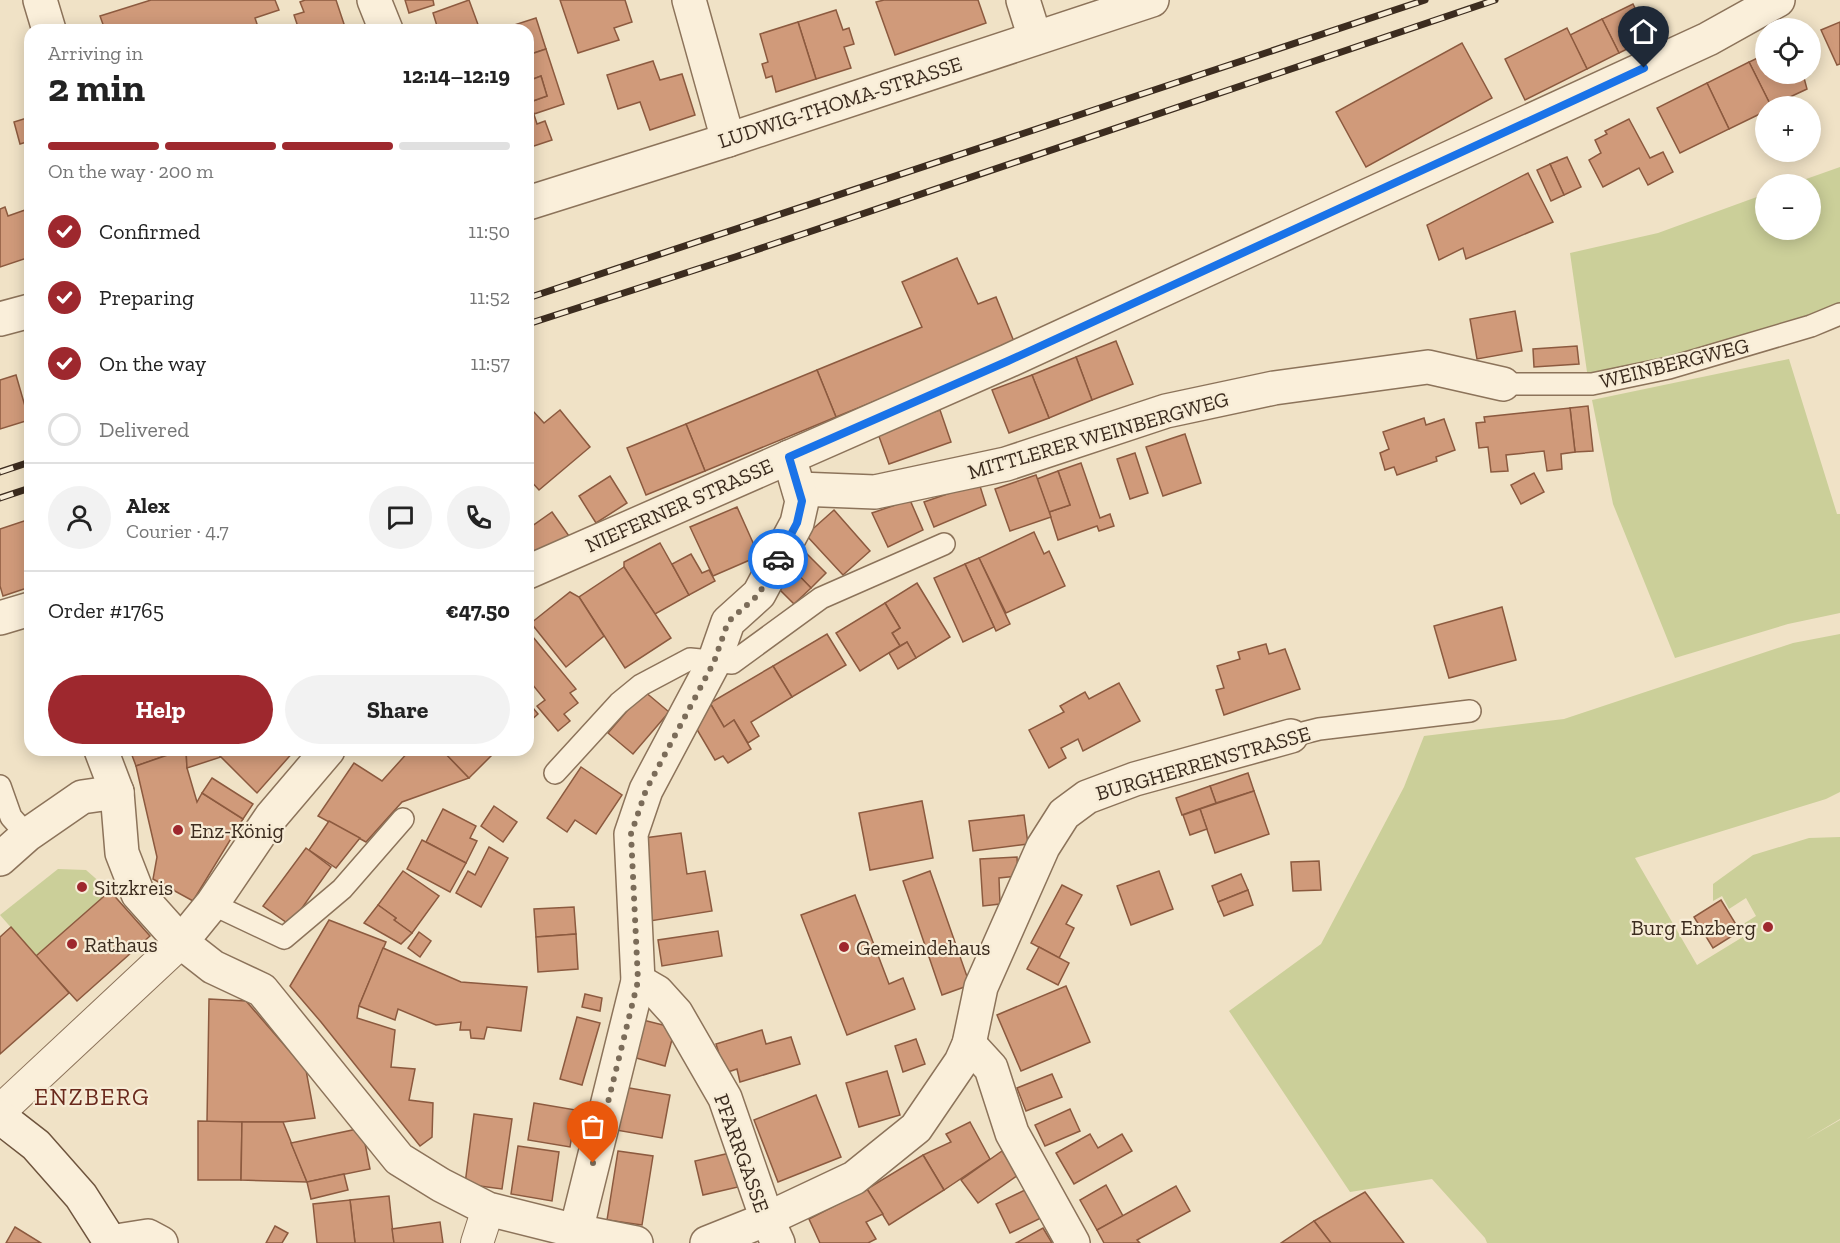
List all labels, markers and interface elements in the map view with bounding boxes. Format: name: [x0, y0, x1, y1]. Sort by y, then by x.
pin: [1618, 6, 1669, 68]
icon: home: [1627, 15, 1660, 48]
map controls: [1755, 18, 1821, 240]
button: locate: [1755, 18, 1821, 84]
text: Arriving in: [48, 41, 143, 65]
street label: LUDWIG-THOMA-STRASSE: [715, 51, 965, 153]
text: 12:14–12:19: [403, 62, 510, 89]
text: 2 min: [48, 64, 145, 111]
button: +: [1755, 96, 1821, 162]
text: On the way · 200 m: [48, 159, 214, 183]
button: −: [1755, 174, 1821, 240]
icon: check: [48, 215, 81, 248]
text: Confirmed: [99, 218, 200, 245]
text: 11:50: [468, 219, 510, 243]
icon: check: [48, 281, 81, 314]
text: Preparing: [99, 284, 194, 311]
text: 11:52: [470, 285, 510, 309]
street label: WEINBERGWEG: [1597, 332, 1751, 394]
icon: check: [48, 347, 81, 380]
text: On the way: [99, 350, 206, 377]
text: 11:57: [470, 351, 510, 375]
street label: MITTLERER WEINBERGWEG: [965, 386, 1231, 484]
text: Delivered: [99, 416, 189, 443]
street label: NIEFERNER STRASSE: [581, 452, 777, 558]
button: person: [48, 486, 111, 549]
button: chat: [369, 486, 432, 549]
button: phone: [447, 486, 510, 549]
text: Alex: [126, 492, 170, 519]
text: Courier · 4.7: [126, 519, 229, 543]
courier: [748, 529, 808, 589]
icon: car: [762, 543, 795, 576]
text: Order #1765: [48, 597, 164, 624]
text: €47.50: [446, 597, 510, 624]
button: Help: [48, 675, 273, 744]
button: Share: [285, 675, 510, 744]
street label: BURGHERRENSTRASSE: [1093, 720, 1313, 806]
place label: Enz-König: [190, 818, 284, 843]
marker: Enz-König: [171, 823, 185, 837]
place label: Sitzkreis: [94, 875, 173, 900]
marker: Sitzkreis: [75, 880, 89, 894]
place label: Burg Enzberg: [1631, 915, 1756, 940]
marker: Burg Enzberg: [1761, 920, 1775, 934]
place label: Rathaus: [84, 932, 158, 957]
place label: Gemeindehaus: [856, 935, 991, 960]
marker: Rathaus: [65, 937, 79, 951]
marker: Gemeindehaus: [837, 940, 851, 954]
district label: ENZBERG: [34, 1082, 150, 1111]
street label: PFARRGASSE: [709, 1090, 775, 1216]
pin: [567, 1101, 618, 1163]
icon: bag: [576, 1110, 609, 1143]

